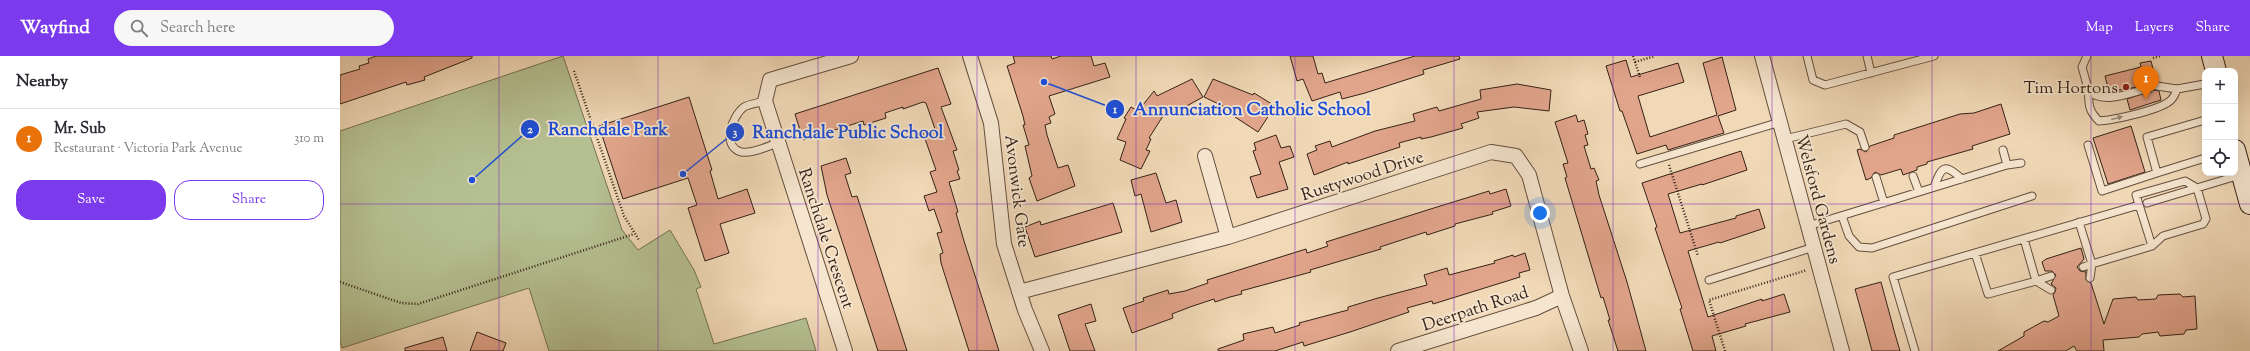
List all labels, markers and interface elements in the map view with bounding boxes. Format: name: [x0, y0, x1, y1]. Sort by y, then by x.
search box: [114, 10, 394, 46]
text: Wayfind: [20, 15, 90, 42]
icon: search: [128, 17, 150, 39]
text: Search here: [160, 18, 235, 39]
text: Map: [2086, 18, 2113, 38]
text: Layers: [2135, 18, 2173, 38]
text: Share: [2195, 18, 2230, 38]
pin: 1: [2133, 66, 2159, 99]
map controls: [2202, 68, 2238, 176]
button: +: [2202, 68, 2238, 104]
text: Nearby: [16, 70, 68, 94]
place label: Tim Hortons: [2023, 77, 2118, 101]
marker: Tim Hortons: [2121, 82, 2131, 92]
callout: Annunciation Catholic School: [1105, 94, 1379, 124]
text: Annunciation Catholic School: [1133, 98, 1372, 124]
text: 1: [1112, 101, 1118, 119]
button: −: [2202, 104, 2238, 140]
callout: Ranchdale Park: [520, 114, 676, 144]
one-way arrow: [2111, 115, 2123, 121]
callout: Ranchdale Public School: [725, 117, 952, 147]
text: Ranchdale Park: [548, 118, 668, 144]
text: Mr. Sub: [54, 119, 106, 140]
text: 2: [527, 121, 533, 139]
text: Ranchdale Public School: [752, 121, 945, 147]
text: 3: [733, 124, 738, 142]
text: 1: [27, 130, 31, 148]
text: 310 m: [294, 130, 324, 148]
street label: Welsford Gardens: [1788, 132, 1846, 267]
street label: Avonwick Gate: [997, 134, 1035, 249]
text: Restaurant · Victoria Park Avenue: [54, 140, 243, 158]
button: locate: [2202, 140, 2238, 176]
street label: Rustywood Drive: [1298, 146, 1427, 208]
street label: Ranchdale Crescent: [791, 165, 859, 312]
button: Save: [16, 180, 166, 220]
button: Share: [174, 180, 324, 220]
your location: [1530, 203, 1550, 223]
street label: Deerpath Road: [1419, 281, 1532, 338]

